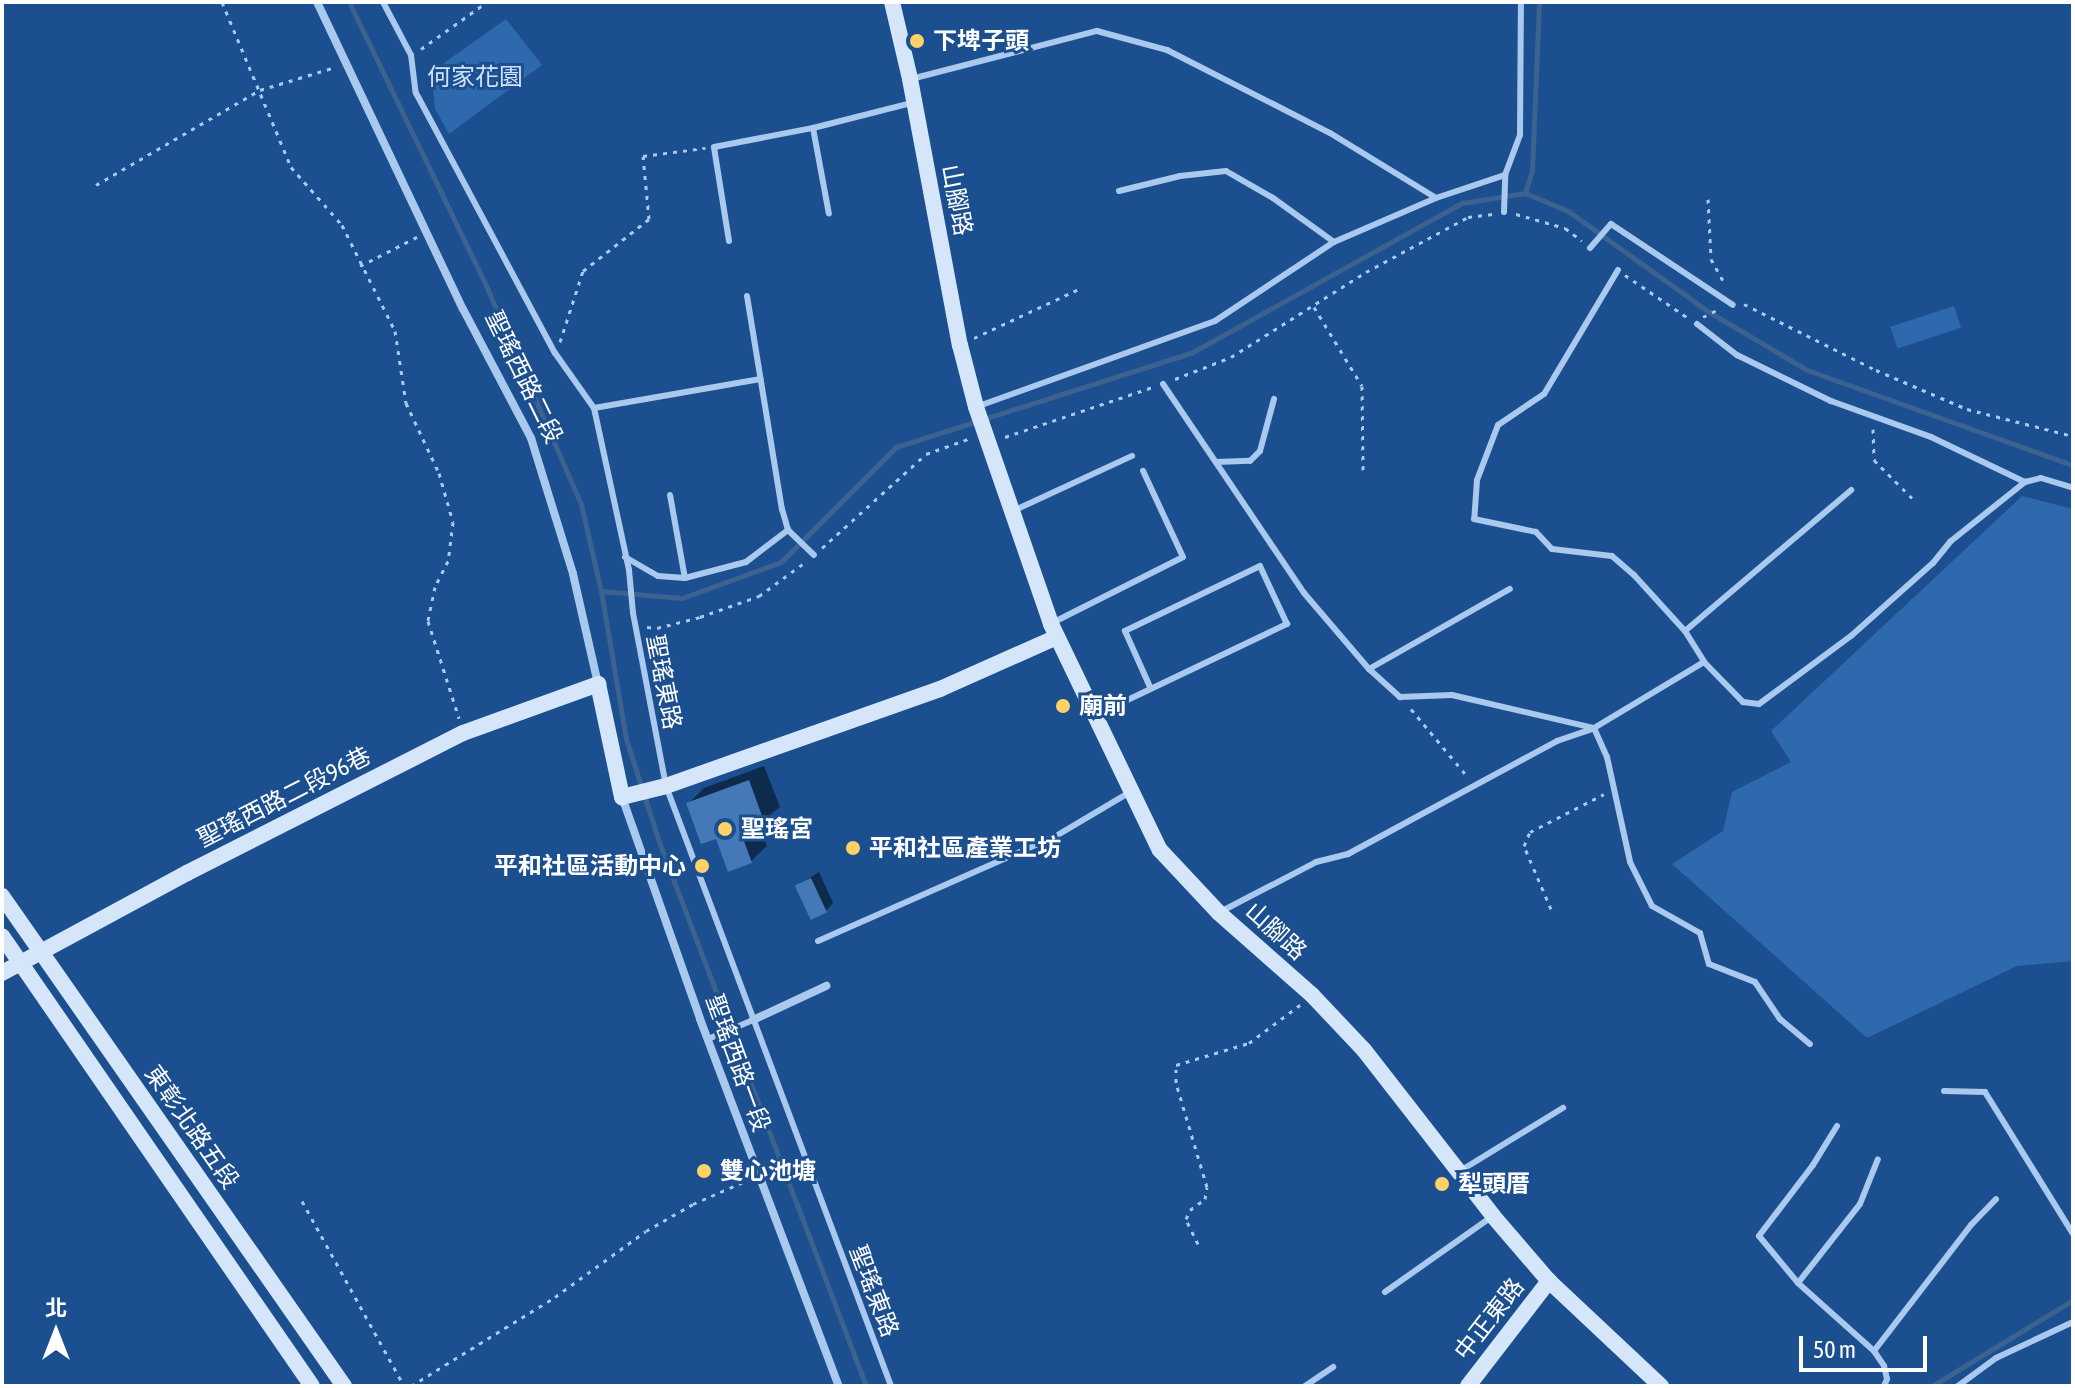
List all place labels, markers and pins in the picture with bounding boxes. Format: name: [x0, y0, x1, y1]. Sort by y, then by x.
place label: 下埤子頭: [933, 27, 1029, 55]
marker: 下埤子頭: [908, 32, 926, 50]
place label: 廟前: [1079, 692, 1127, 720]
marker: 廟前: [1054, 697, 1072, 715]
place label: 聖瑤宮: [741, 815, 813, 843]
marker: 聖瑤宮: [716, 820, 734, 838]
place label: 平和社區產業工坊: [869, 834, 1061, 862]
marker: 平和社區產業工坊: [844, 839, 862, 857]
place label: 平和社區活動中心: [494, 852, 686, 880]
marker: 平和社區活動中心: [693, 857, 711, 875]
place label: 雙心池塘: [720, 1157, 816, 1185]
marker: 雙心池塘: [695, 1162, 713, 1180]
place label: 犁頭厝: [1458, 1170, 1530, 1198]
marker: 犁頭厝: [1433, 1175, 1451, 1193]

